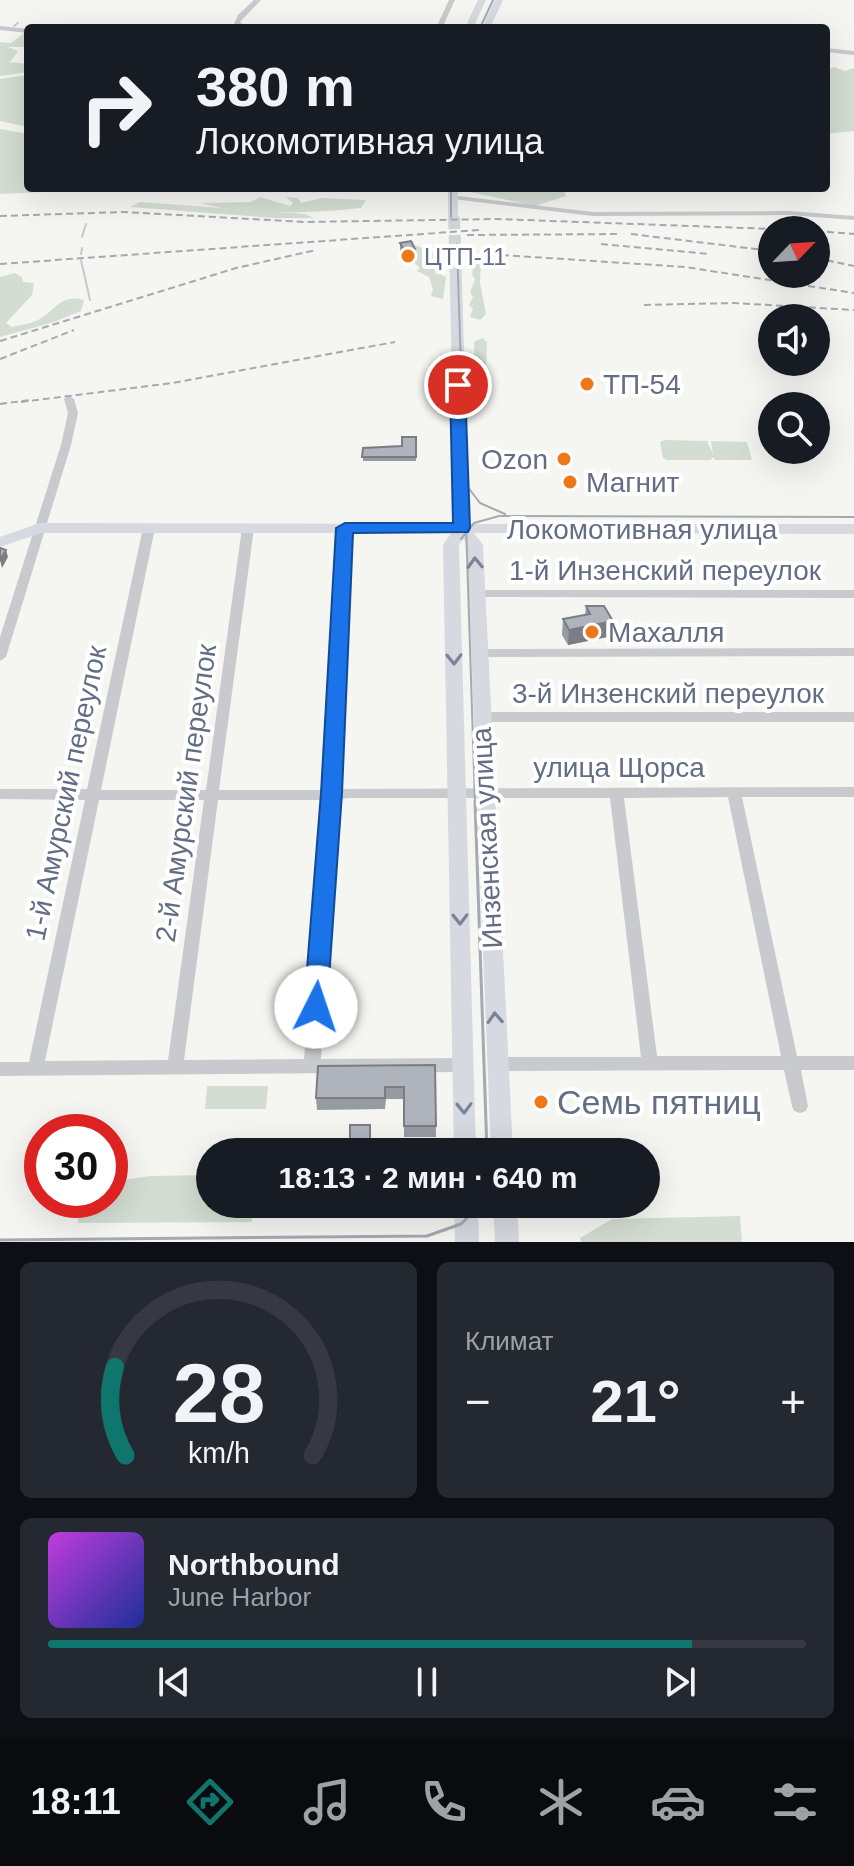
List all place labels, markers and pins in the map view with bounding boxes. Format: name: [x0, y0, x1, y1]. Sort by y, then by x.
place label: ЦТП-11: [424, 243, 507, 270]
marker: ЦТП-11: [399, 247, 417, 265]
pin: [424, 351, 492, 419]
place label: ТП-54: [603, 369, 681, 400]
marker: ТП-54: [578, 375, 596, 393]
place label: Ozon: [481, 444, 548, 475]
marker: Ozon: [555, 450, 573, 468]
place label: Магнит: [586, 467, 680, 498]
marker: Магнит: [561, 473, 579, 491]
place label: Махалля: [608, 617, 724, 648]
marker: Махалля: [583, 623, 601, 641]
place label: Семь пятниц: [557, 1083, 761, 1121]
marker: Семь пятниц: [532, 1093, 550, 1111]

